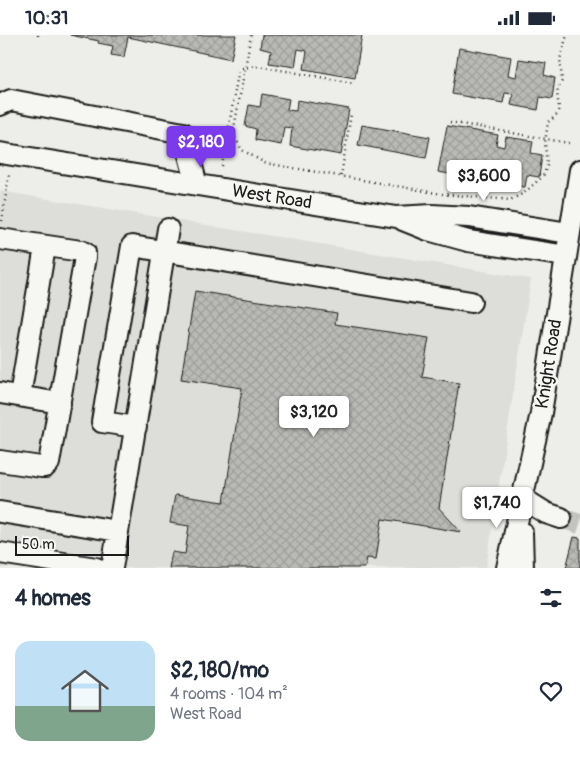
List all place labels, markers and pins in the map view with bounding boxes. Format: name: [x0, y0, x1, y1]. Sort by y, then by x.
pin: $2,180: [160, 125, 242, 168]
pin: $3,600: [443, 159, 525, 202]
pin: $3,120: [273, 395, 355, 438]
pin: $1,740: [456, 487, 538, 529]

